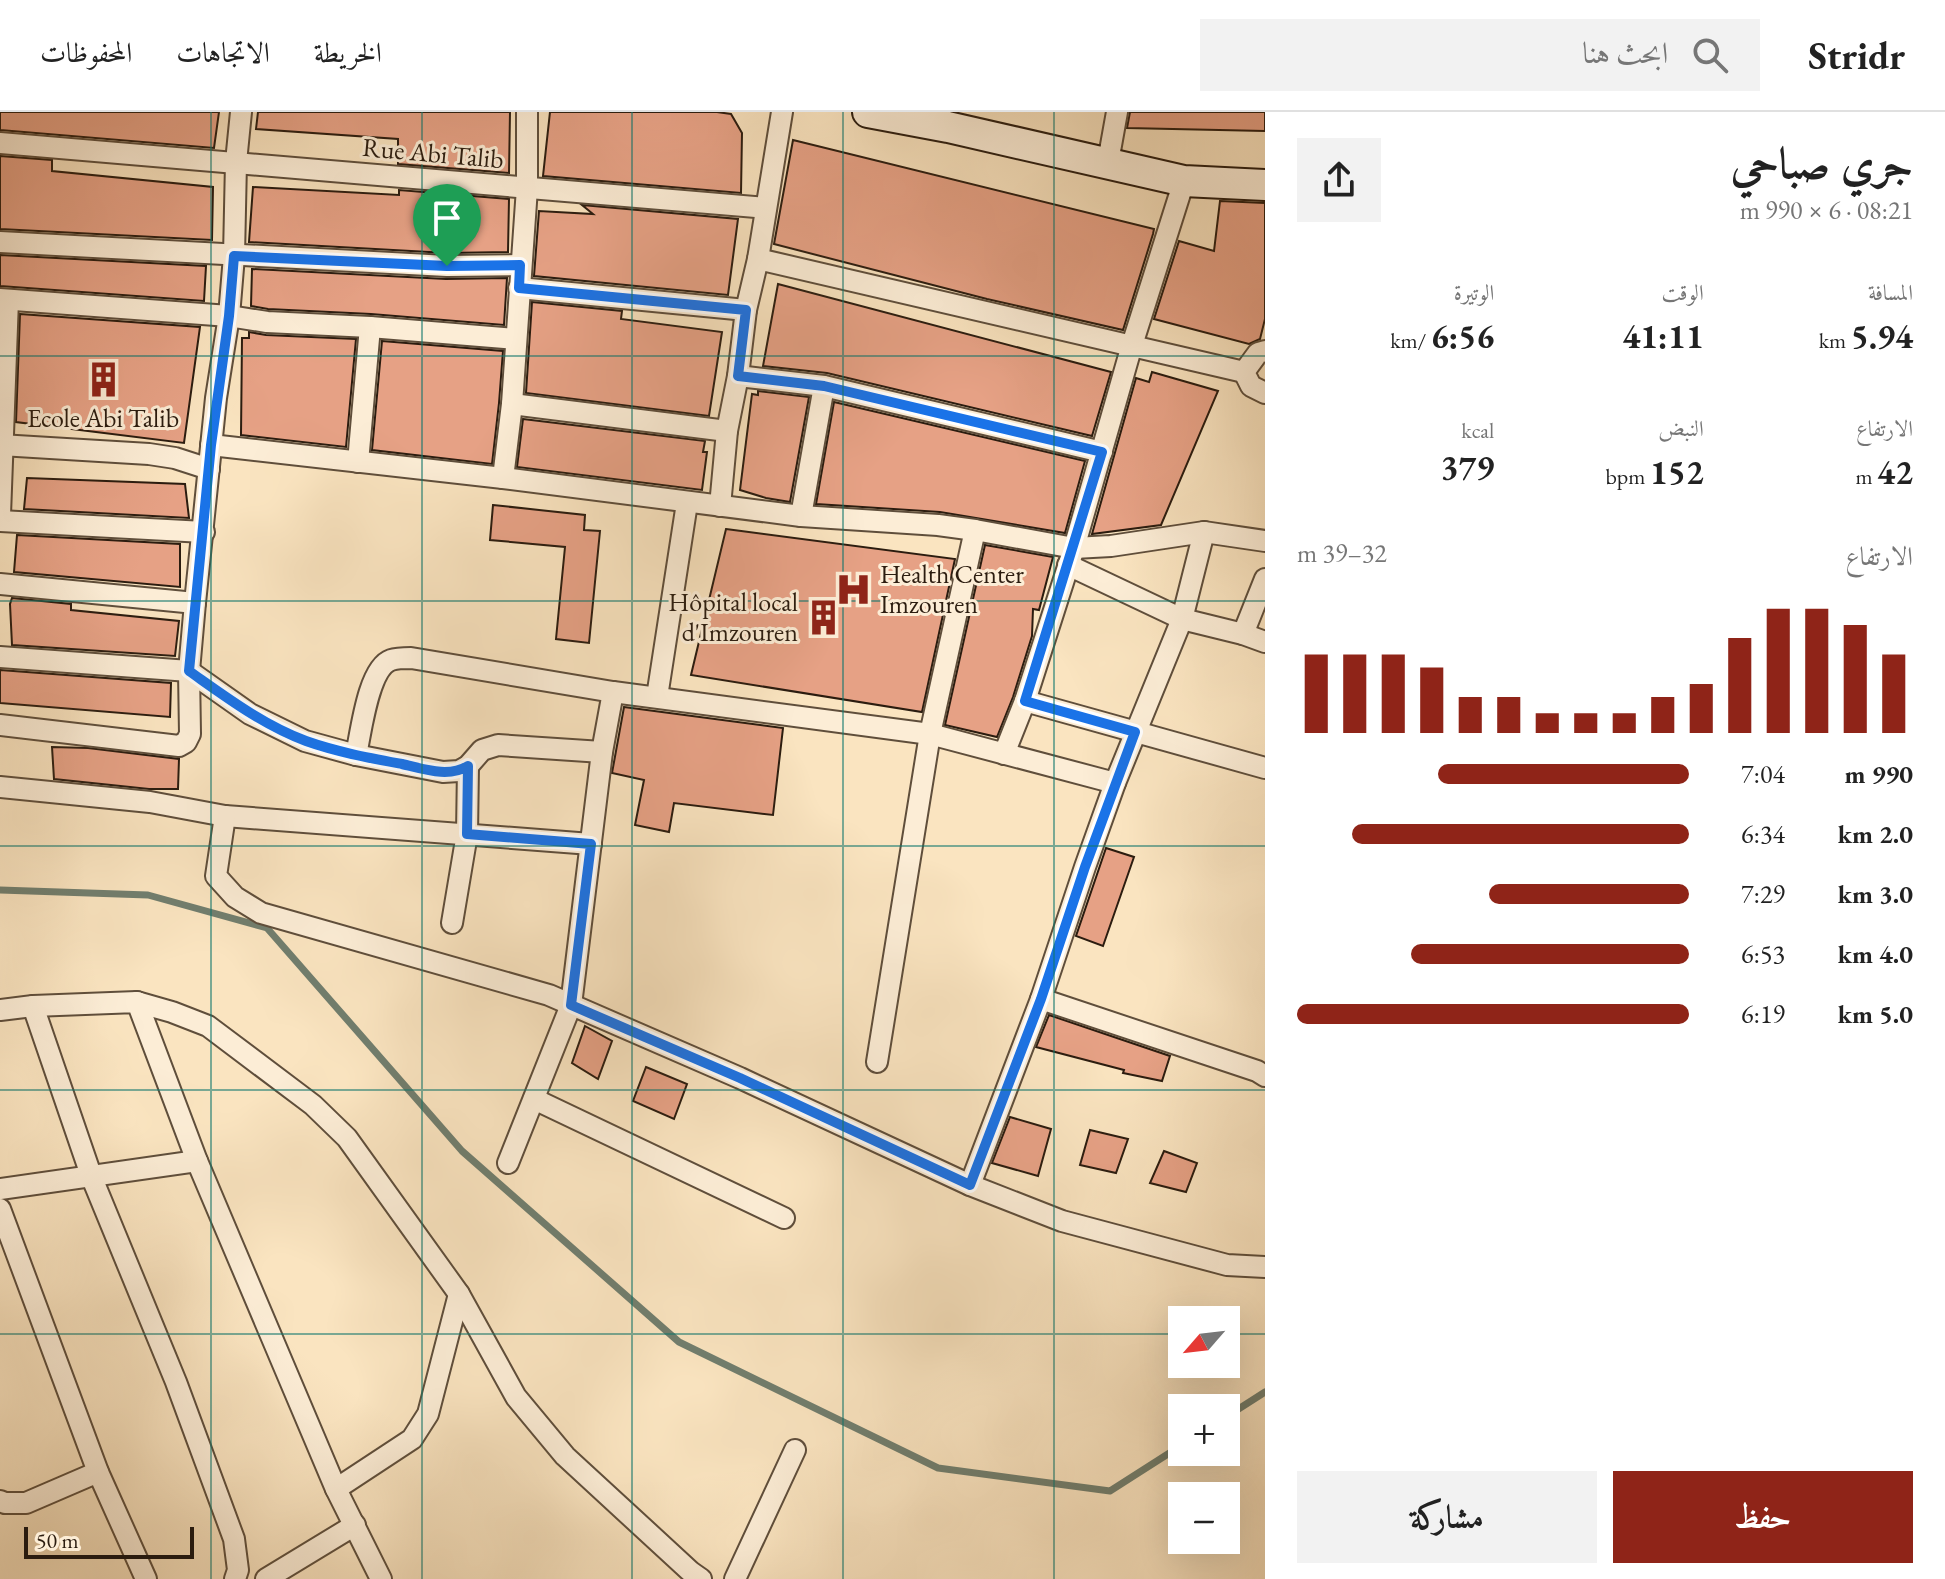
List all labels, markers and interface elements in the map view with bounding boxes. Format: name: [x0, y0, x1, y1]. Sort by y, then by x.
search box: [1200, 19, 1760, 91]
text: Stridr: [1808, 31, 1905, 80]
text: ابحث هنا: [1582, 33, 1668, 72]
icon: search: [1688, 33, 1732, 77]
text: المحفوظات: [40, 34, 132, 70]
text: الاتجاهات: [176, 34, 270, 70]
text: الخريطة: [314, 34, 382, 70]
street label: Rue Abi Talib: [361, 130, 505, 176]
text: جري صباحي: [1731, 134, 1913, 191]
button: share: [1297, 138, 1381, 222]
pin: [413, 184, 481, 266]
text: 08:21 · 6 × 990 m: [1740, 193, 1913, 227]
icon: arrive: [425, 196, 469, 240]
text: الوتيرة: [1454, 278, 1494, 307]
text: الوقت: [1662, 278, 1704, 307]
text: المسافة: [1868, 278, 1913, 307]
text: 6:56: [1431, 314, 1494, 358]
text: 41:11: [1622, 314, 1704, 358]
text: 5.94: [1851, 314, 1913, 358]
text: /km: [1390, 326, 1431, 355]
text: km: [1819, 326, 1851, 355]
building icon: Ecole Abi Talib: [84, 360, 122, 398]
place label: Ecole Abi Talib: [27, 401, 179, 435]
text: النبض: [1658, 414, 1704, 443]
text: الارتفاع: [1856, 414, 1913, 443]
text: kcal: [1461, 416, 1494, 445]
text: 379: [1440, 445, 1494, 489]
text: 152: [1650, 450, 1704, 494]
text: 42: [1877, 450, 1913, 494]
text: bpm: [1605, 462, 1650, 491]
text: m: [1855, 462, 1877, 491]
text: 32–39 m: [1297, 536, 1387, 570]
text: الارتفاع: [1846, 539, 1913, 573]
place label: Health Center Imzouren: [880, 557, 1024, 621]
hospital icon: Health Center Imzouren: [835, 570, 873, 608]
place label: Hôpital local d'Imzouren: [668, 585, 798, 649]
building icon: Hôpital local d'Imzouren: [805, 598, 843, 636]
text: 7:04: [1741, 757, 1785, 791]
text: 990 m: [1845, 757, 1913, 791]
text: 6:34: [1741, 817, 1785, 851]
text: 2.0 km: [1838, 817, 1913, 851]
text: 7:29: [1741, 877, 1785, 911]
text: 3.0 km: [1838, 877, 1913, 911]
text: 6:53: [1741, 937, 1785, 971]
text: 4.0 km: [1838, 937, 1913, 971]
text: 6:19: [1741, 997, 1785, 1031]
text: 5.0 km: [1838, 997, 1913, 1031]
north arrow: [1168, 1306, 1240, 1378]
map controls: [1168, 1306, 1240, 1554]
button: +: [1168, 1394, 1240, 1466]
button: مشاركة: [1297, 1471, 1597, 1563]
button: حفظ: [1613, 1471, 1913, 1563]
button: −: [1168, 1482, 1240, 1554]
scale bar: [24, 1523, 194, 1559]
text: 50 m: [36, 1526, 79, 1555]

